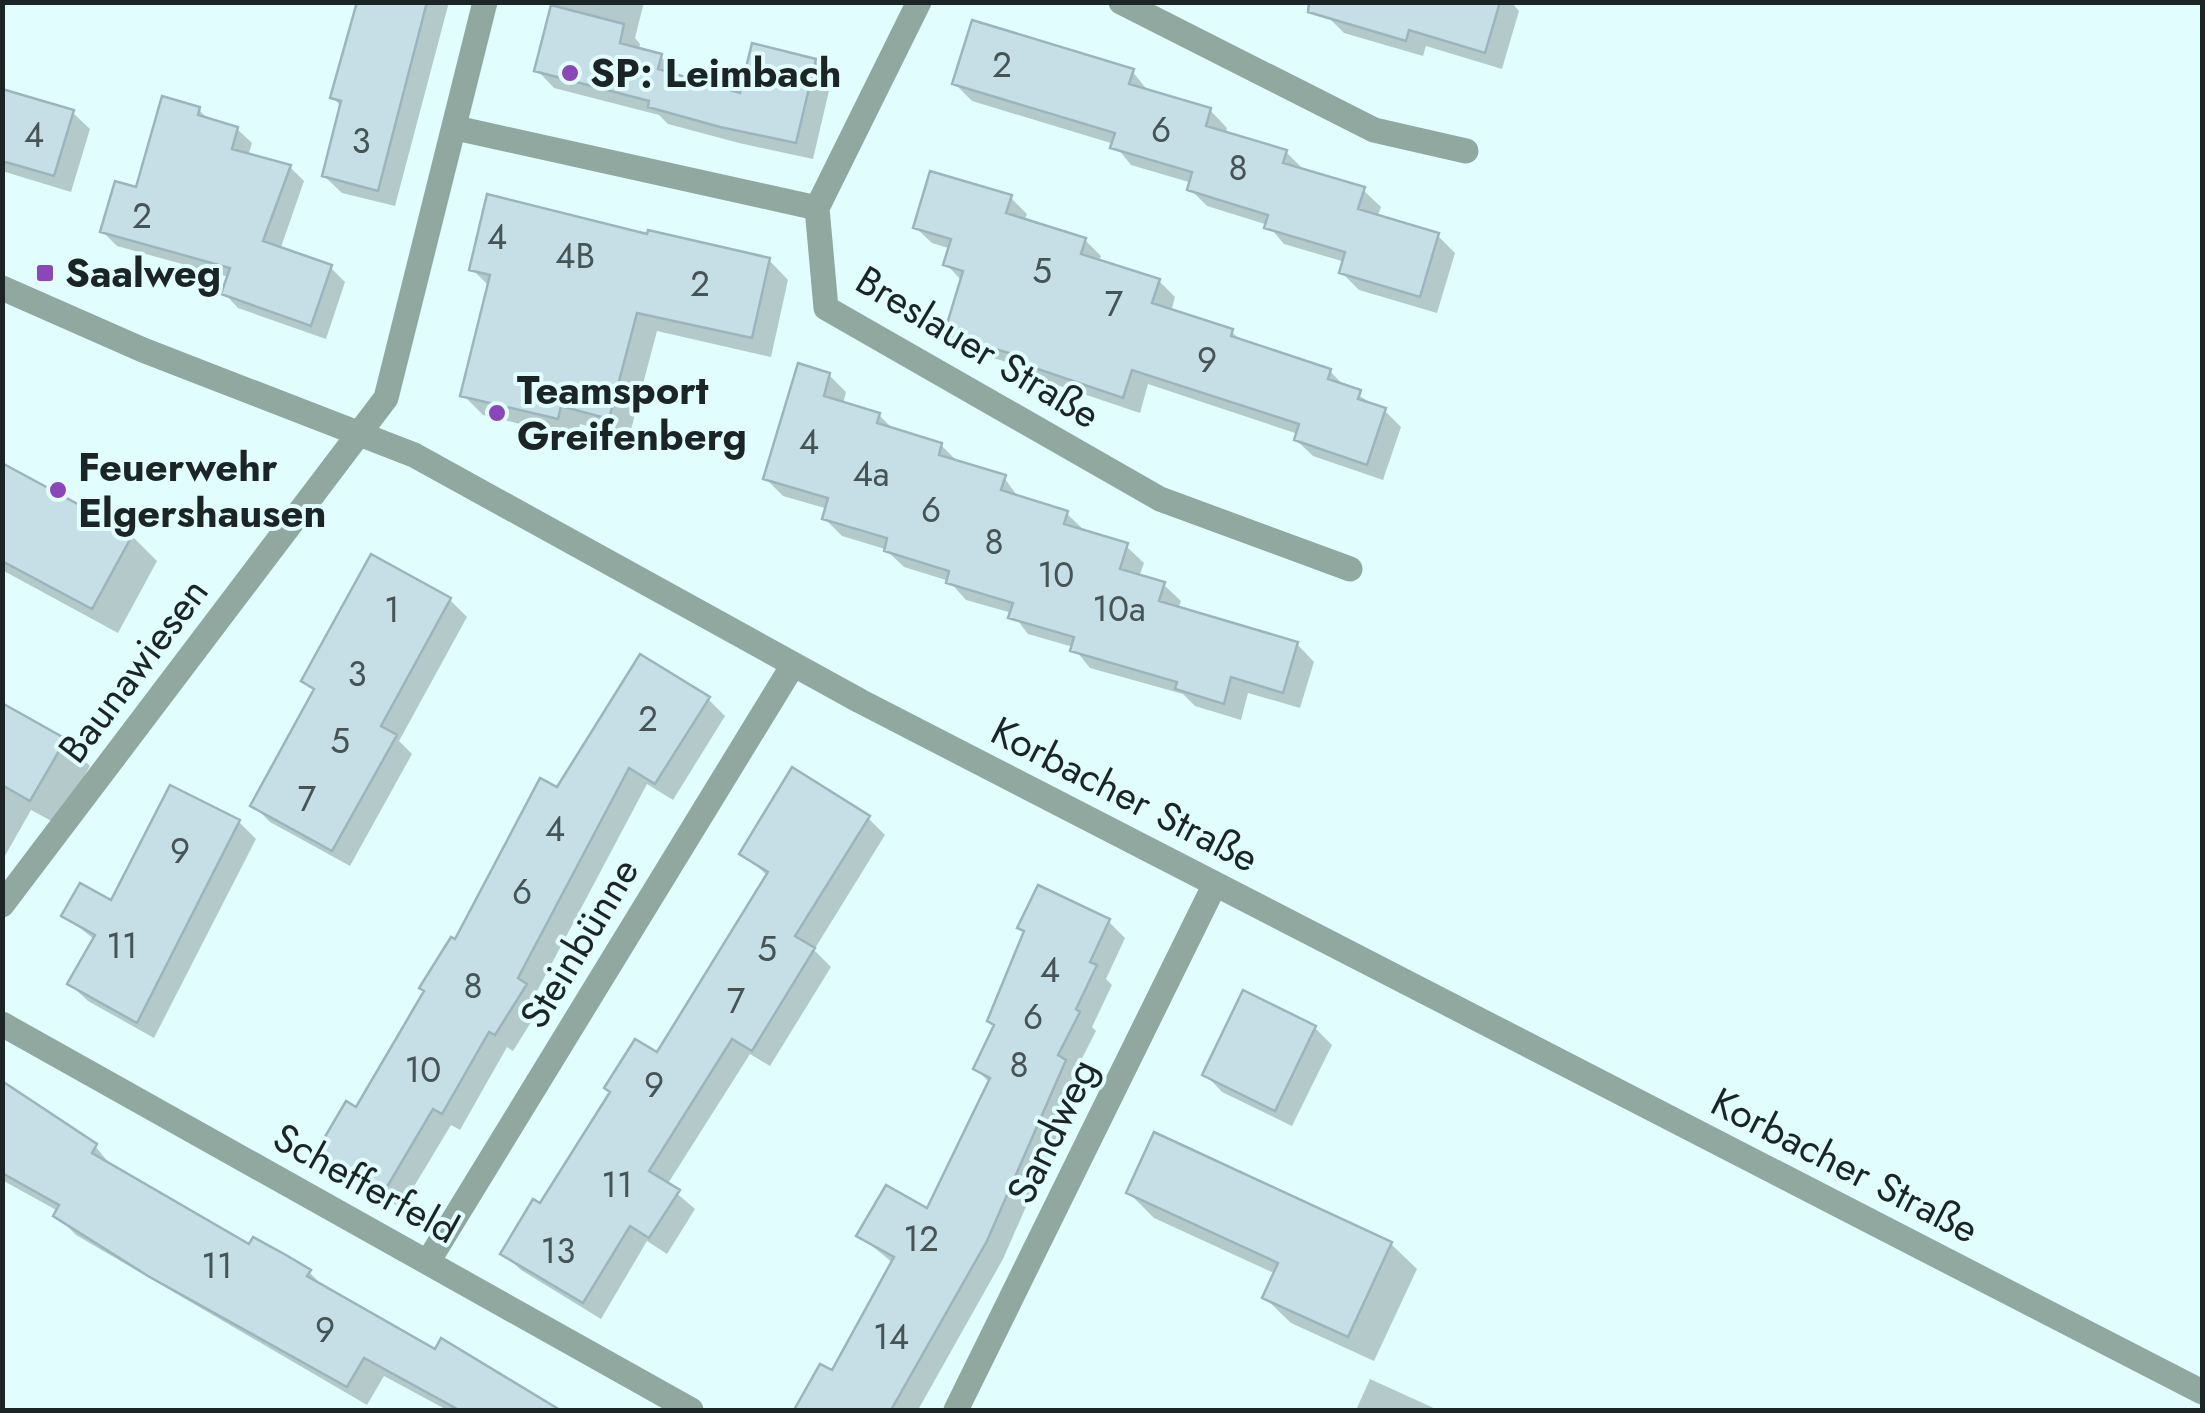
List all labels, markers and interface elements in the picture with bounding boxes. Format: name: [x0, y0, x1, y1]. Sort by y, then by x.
house number: 2: [992, 40, 1012, 90]
place label: SP: Leimbach: [590, 44, 841, 102]
marker: SP: Leimbach: [559, 62, 581, 84]
house number: 6: [1151, 105, 1171, 155]
house number: 4: [24, 110, 44, 160]
house number: 3: [351, 116, 371, 166]
house number: 8: [1228, 143, 1248, 193]
house number: 2: [132, 191, 152, 241]
house number: 4: [487, 212, 507, 262]
house number: 4B: [555, 231, 595, 281]
place label: Saalweg: [65, 244, 221, 302]
house number: 5: [1032, 246, 1052, 296]
street label: Breslauer Straße: [845, 251, 1111, 443]
house number: 2: [690, 259, 710, 309]
marker: Saalweg: [34, 262, 56, 284]
house number: 7: [1105, 279, 1124, 329]
house number: 9: [1197, 335, 1217, 385]
place label: Teamsport Greifenberg: [517, 361, 747, 465]
marker: Teamsport Greifenberg: [486, 402, 508, 424]
house number: 4: [799, 417, 819, 467]
place label: Feuerwehr Elgershausen: [78, 438, 326, 542]
house number: 4a: [852, 449, 890, 499]
marker: Feuerwehr Elgershausen: [47, 479, 69, 501]
house number: 6: [921, 485, 941, 535]
house number: 8: [984, 517, 1004, 567]
house number: 10: [1038, 550, 1074, 600]
street label: Baunawiesen: [44, 565, 222, 775]
house number: 10a: [1092, 584, 1146, 634]
house number: 1: [384, 585, 400, 635]
house number: 3: [347, 649, 367, 699]
house number: 2: [638, 694, 658, 744]
street label: Korbacher Straße: [981, 702, 1269, 886]
house number: 5: [330, 716, 350, 766]
house number: 7: [298, 774, 317, 824]
house number: 4: [545, 804, 565, 854]
house number: 9: [170, 826, 190, 876]
street label: Steinbünne: [505, 847, 653, 1039]
house number: 6: [512, 867, 532, 917]
house number: 11: [106, 921, 138, 971]
house number: 5: [757, 924, 777, 974]
house number: 4: [1040, 945, 1060, 995]
house number: 8: [463, 961, 483, 1011]
house number: 7: [727, 976, 746, 1026]
house number: 6: [1023, 992, 1043, 1042]
house number: 8: [1009, 1040, 1029, 1090]
house number: 10: [405, 1045, 441, 1095]
street label: Sandweg: [992, 1049, 1112, 1213]
house number: 9: [644, 1060, 664, 1110]
street label: Korbacher Straße: [1701, 1073, 1989, 1257]
street label: Schefferfeld: [263, 1108, 469, 1258]
house number: 11: [601, 1160, 633, 1210]
house number: 12: [903, 1214, 939, 1264]
house number: 13: [541, 1226, 575, 1276]
house number: 11: [201, 1241, 233, 1291]
house number: 9: [315, 1305, 335, 1355]
house number: 14: [873, 1312, 909, 1362]

